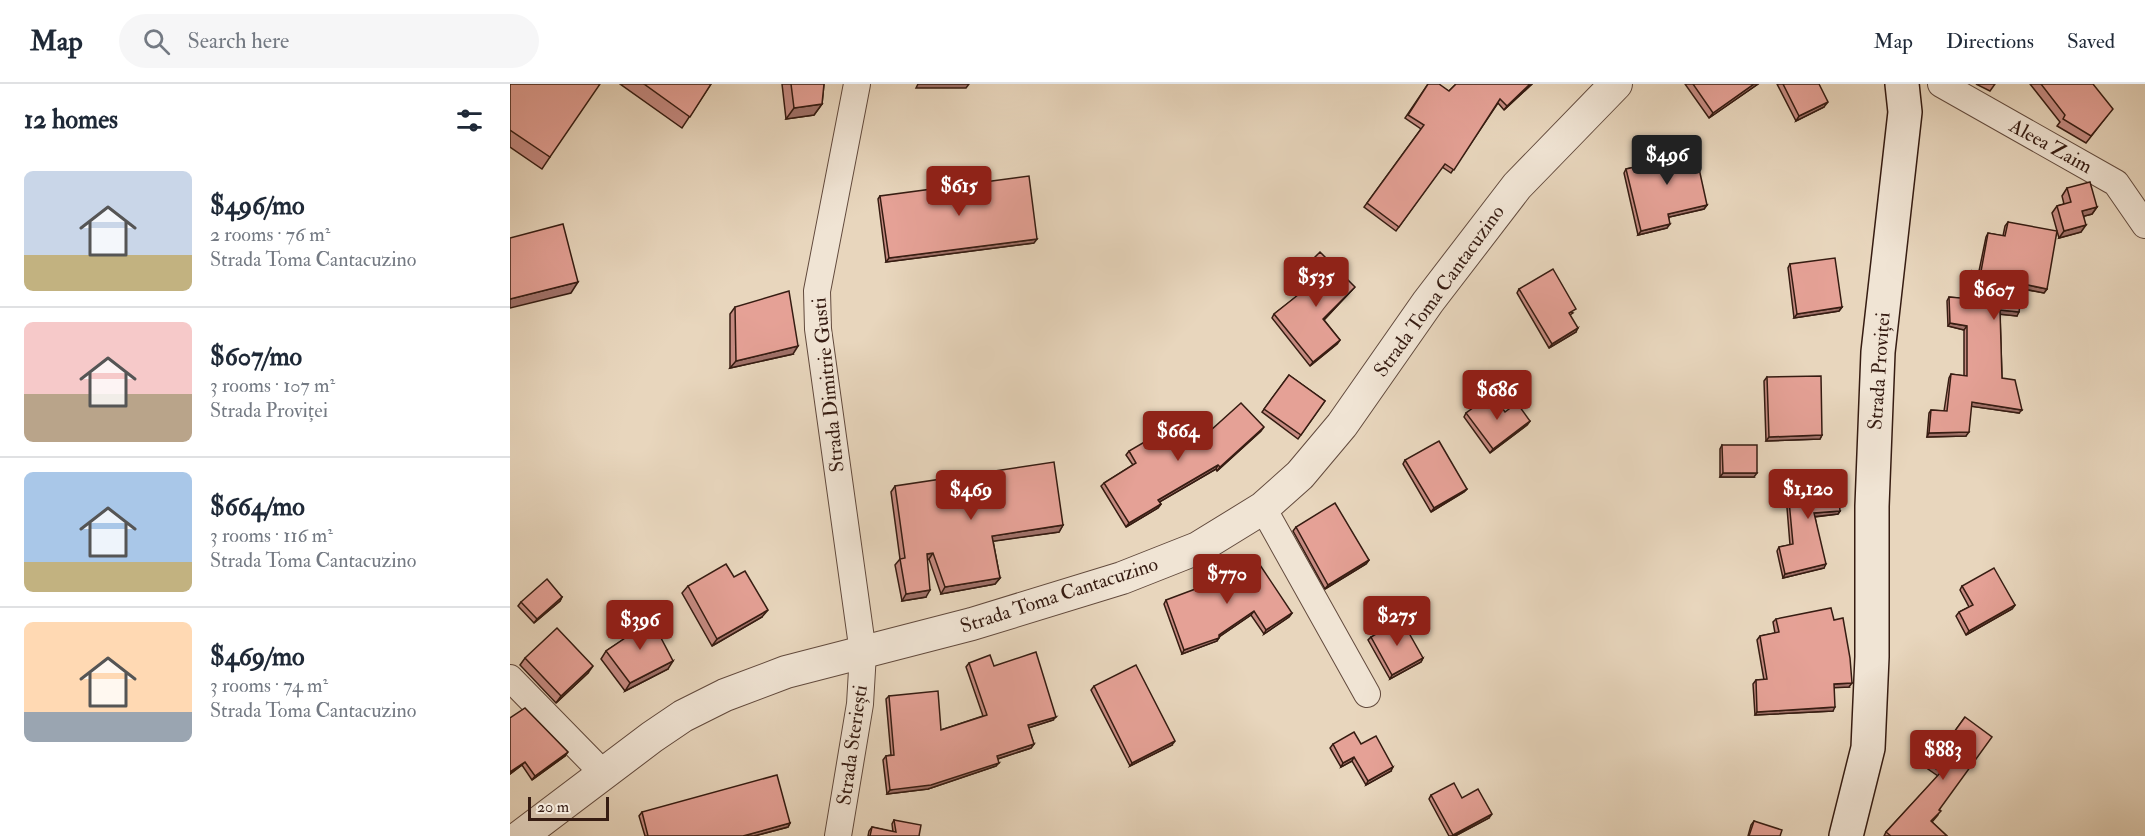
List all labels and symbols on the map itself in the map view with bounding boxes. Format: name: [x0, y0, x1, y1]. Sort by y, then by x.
street label: Aleea Zaim: [2004, 113, 2097, 179]
pin: $496: [1631, 135, 1703, 186]
pin: $615: [923, 166, 995, 217]
street label: Strada Toma Cantacuzino: [1368, 200, 1510, 382]
pin: $535: [1280, 257, 1352, 308]
pin: $607: [1958, 270, 2030, 321]
street label: Strada Dimitrie Gusti: [806, 296, 850, 474]
street label: Strada Proviței: [1862, 311, 1896, 431]
pin: $686: [1461, 370, 1533, 421]
pin: $664: [1142, 411, 1214, 462]
pin: $1,120: [1759, 469, 1857, 520]
pin: $469: [935, 470, 1007, 521]
street label: Strada Toma Cantacuzino: [957, 551, 1161, 639]
pin: $770: [1191, 554, 1263, 605]
pin: $275: [1361, 596, 1433, 647]
pin: $396: [604, 600, 676, 651]
street label: Strada Steriești: [831, 683, 873, 807]
pin: $883: [1907, 730, 1979, 781]
scale bar: [528, 794, 609, 822]

